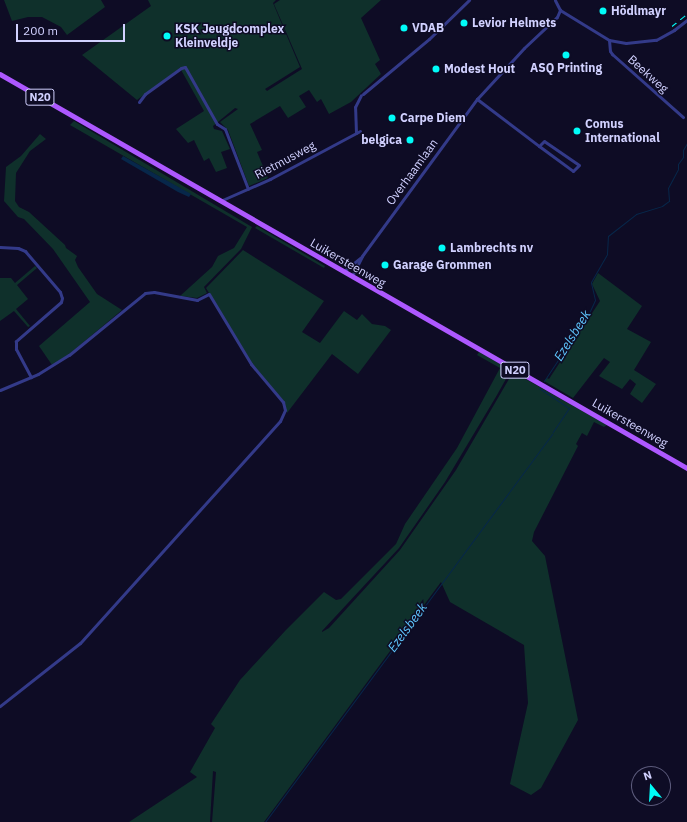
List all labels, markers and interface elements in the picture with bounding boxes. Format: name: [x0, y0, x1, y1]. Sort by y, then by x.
place label: Hödlmayr: [611, 4, 666, 18]
marker: Hödlmayr: [598, 6, 608, 16]
scale bar: [18, 16, 127, 42]
place label: Levior Helmets: [472, 16, 556, 30]
marker: Levior Helmets: [459, 18, 469, 28]
place label: VDAB: [412, 21, 444, 35]
place label: KSK Jeugdcomplex Kleinveldje: [175, 22, 284, 50]
text: 200 m: [23, 23, 58, 38]
marker: VDAB: [399, 23, 409, 33]
marker: KSK Jeugdcomplex Kleinveldje: [162, 31, 172, 41]
marker: ASQ Printing: [561, 50, 571, 60]
street label: Beekweg: [625, 52, 671, 96]
place label: ASQ Printing: [530, 61, 602, 75]
place label: Modest Hout: [444, 62, 515, 76]
marker: Modest Hout: [431, 64, 441, 74]
road number: N20: [25, 88, 55, 106]
place label: Carpe Diem: [400, 111, 466, 125]
marker: Carpe Diem: [387, 113, 397, 123]
place label: Comus International: [585, 117, 660, 145]
marker: Comus International: [572, 126, 582, 136]
place label: belgica: [361, 133, 402, 147]
marker: belgica: [405, 135, 415, 145]
street label: Overhaamlaan: [383, 136, 441, 208]
street label: Rietmusweg: [252, 138, 318, 182]
street label: Luikersteenweg: [308, 236, 388, 290]
place label: Lambrechts nv: [450, 241, 533, 255]
marker: Lambrechts nv: [437, 243, 447, 253]
place label: Garage Grommen: [393, 258, 492, 272]
marker: Garage Grommen: [380, 260, 390, 270]
water label: Ezelsbeek: [551, 308, 595, 364]
road number: N20: [500, 361, 530, 379]
street label: Luikersteenweg: [590, 396, 670, 450]
water label: Ezelsbeek: [385, 600, 431, 656]
north arrow: [631, 766, 671, 806]
text: N: [642, 768, 654, 783]

